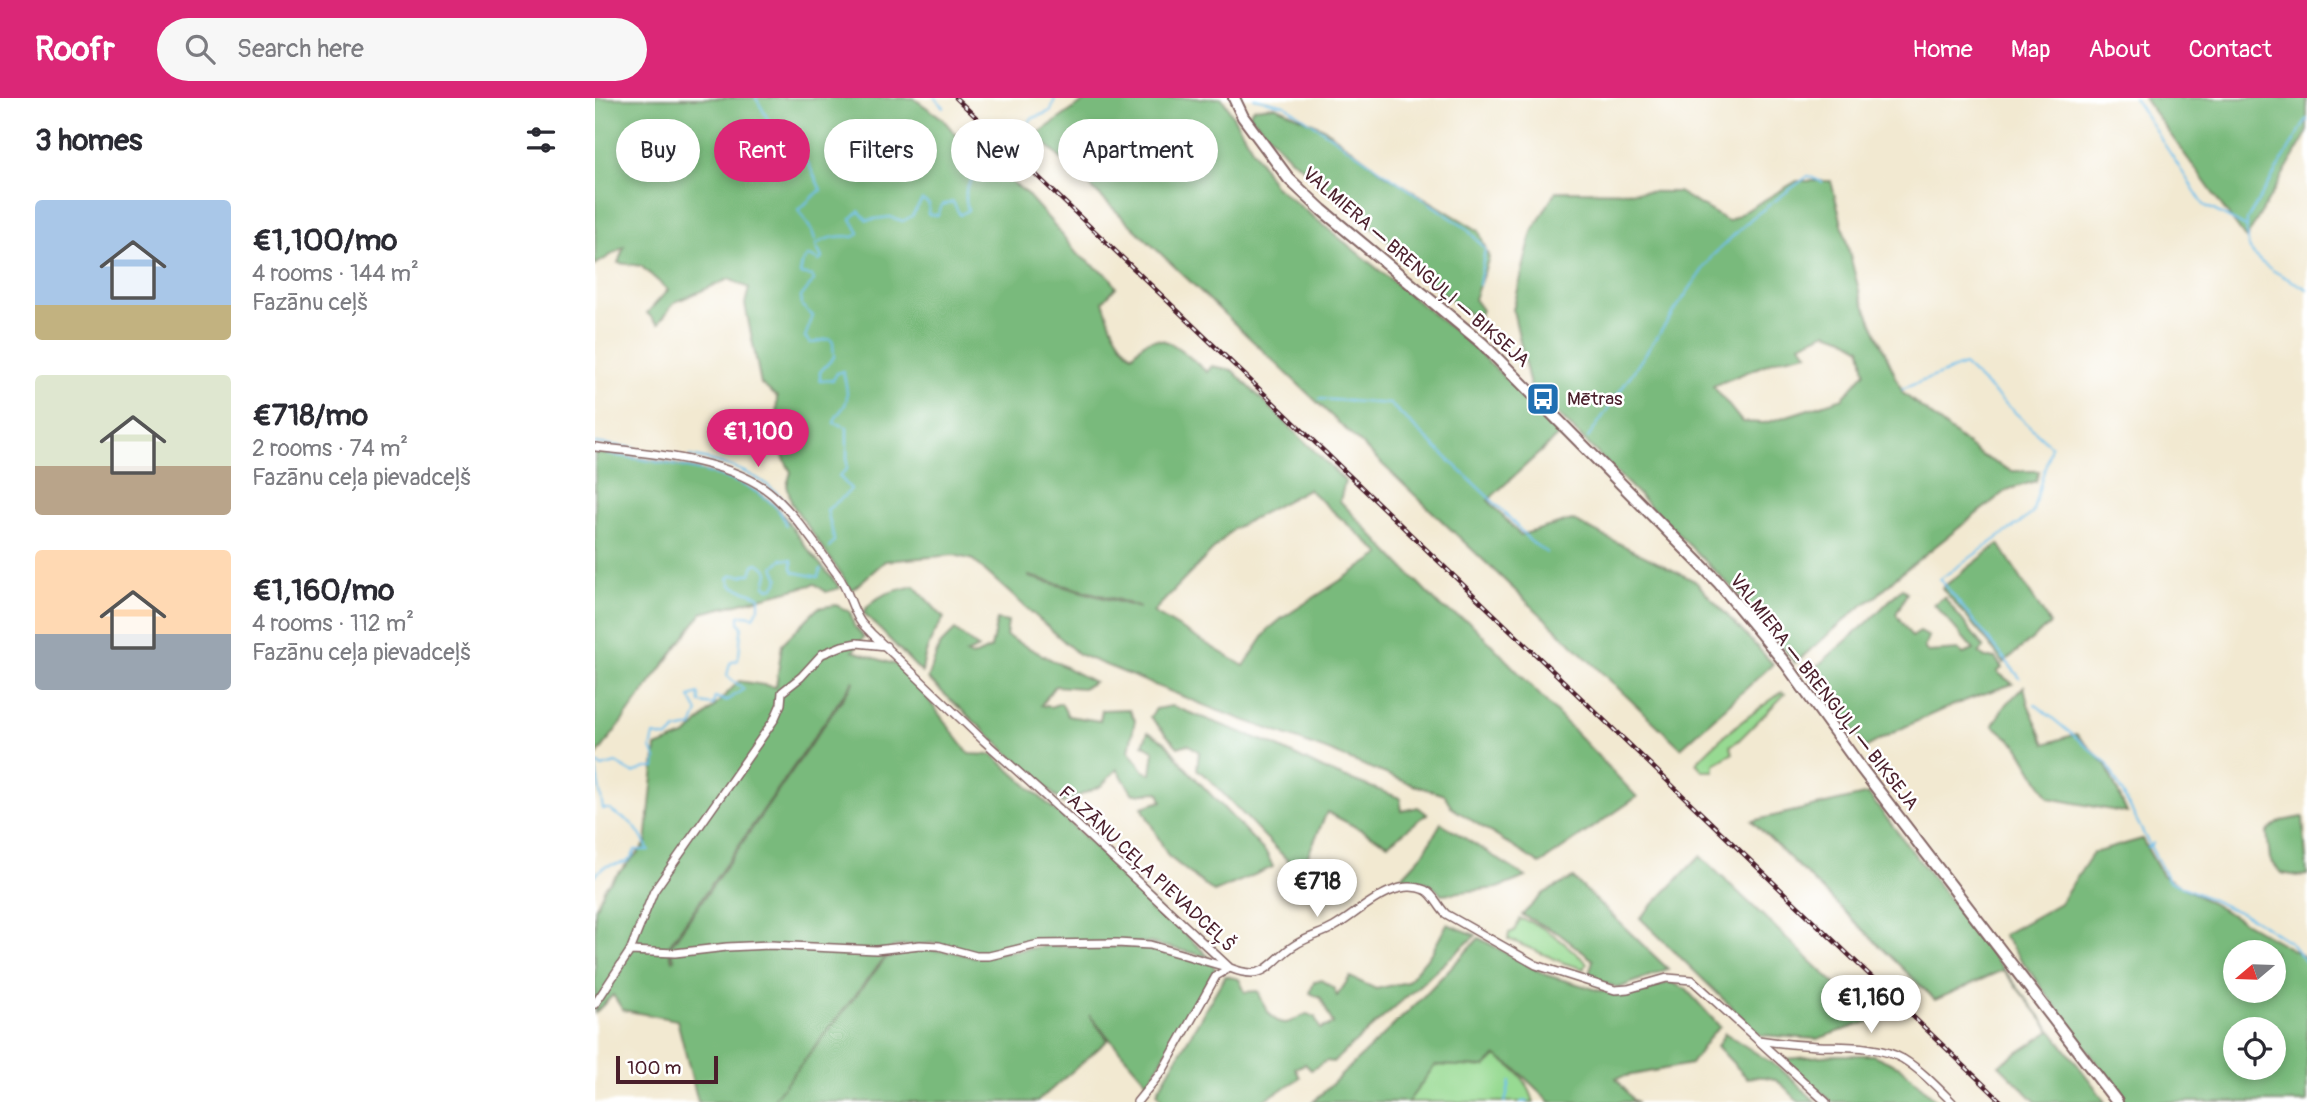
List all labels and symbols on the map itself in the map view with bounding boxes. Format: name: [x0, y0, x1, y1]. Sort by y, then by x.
street label: VALMIERA — BRENGUĻI — BIKSEJA: [1297, 162, 1535, 372]
bus stop icon: Mētras: [1524, 380, 1562, 418]
place label: Mētras: [1567, 387, 1623, 411]
pin: €1,100: [701, 410, 815, 469]
street label: VALMIERA — BRENGUĻI — BIKSEJA: [1724, 569, 1924, 815]
street label: FAZĀNU CEĻA PIEVADCEĻŠ: [1054, 781, 1240, 957]
pin: €718: [1276, 860, 1358, 919]
north arrow: [2223, 940, 2285, 1003]
pin: €1,160: [1814, 976, 1928, 1035]
scale bar: [616, 1053, 717, 1085]

